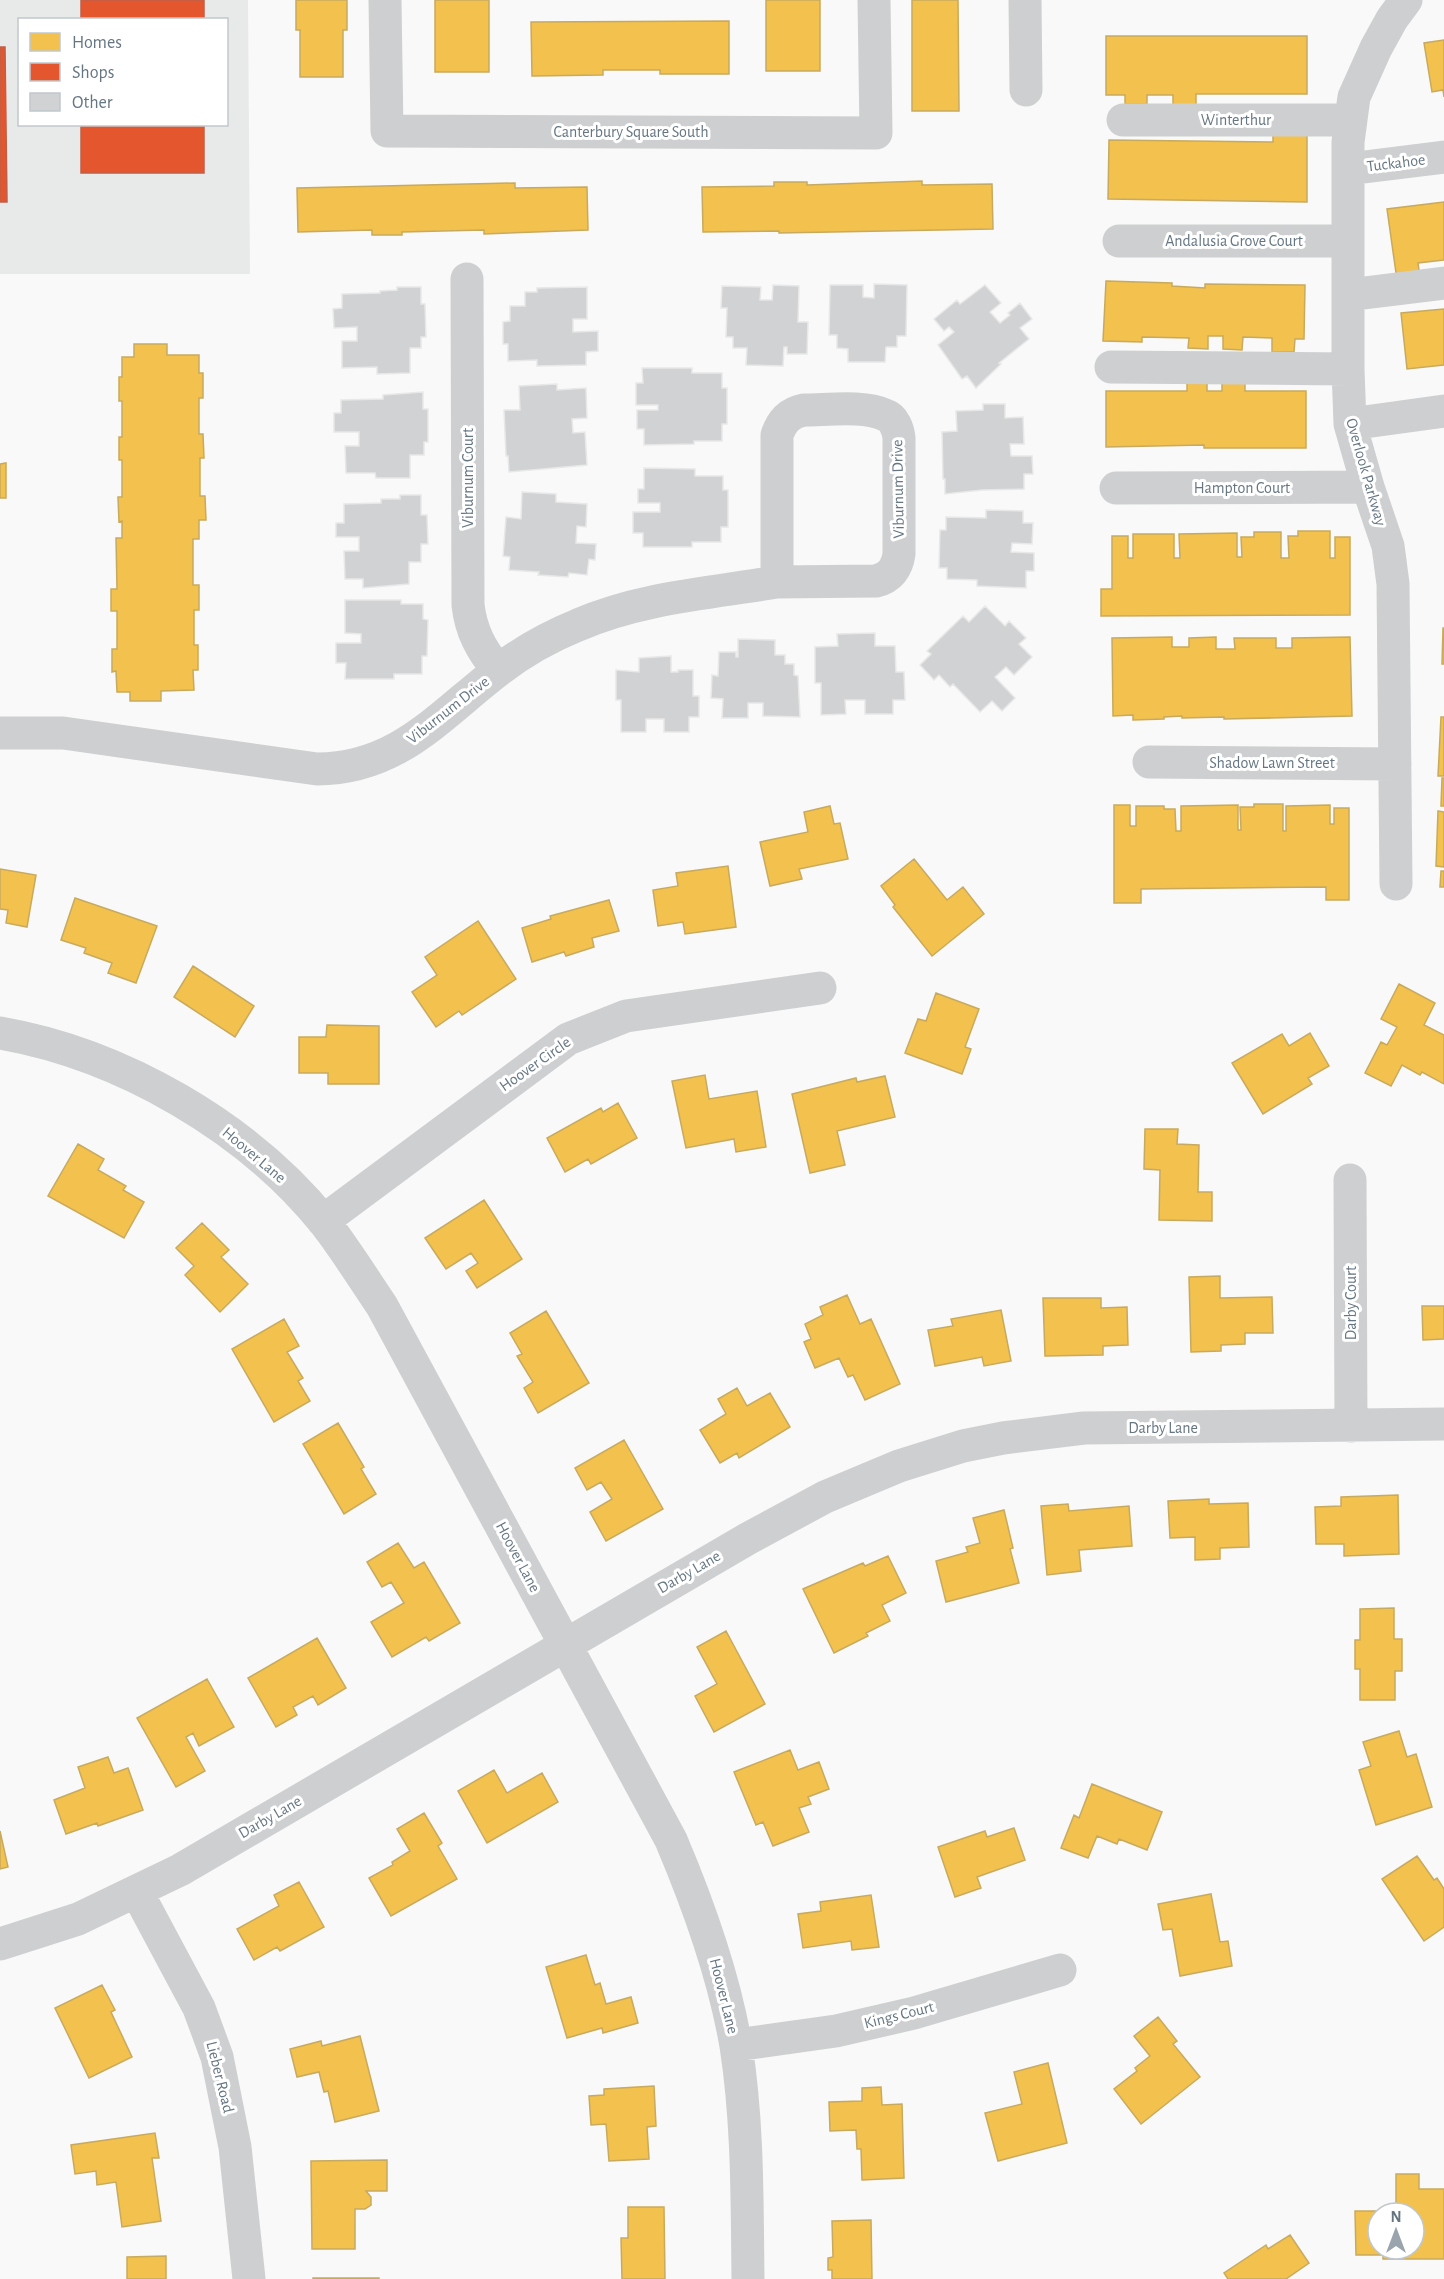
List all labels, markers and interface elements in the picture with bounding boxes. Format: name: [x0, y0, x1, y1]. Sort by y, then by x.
legend: [18, 18, 228, 126]
text: Homes: [72, 34, 122, 52]
text: Shops: [72, 64, 114, 82]
text: Other: [72, 94, 113, 112]
street label: Winterthur: [1201, 112, 1272, 128]
street label: Canterbury Square South: [554, 124, 708, 141]
street label: Tuckahoe: [1366, 151, 1426, 175]
street label: Andalusia Grove Court: [1165, 233, 1303, 249]
street label: Overlook Parkway: [1342, 416, 1389, 528]
street label: Viburnum Court: [460, 428, 476, 528]
street label: Viburnum Drive: [889, 439, 907, 539]
street label: Hampton Court: [1194, 480, 1290, 496]
street label: Viburnum Drive: [404, 673, 492, 747]
street label: Shadow Lawn Street: [1209, 755, 1335, 771]
street label: Hoover Circle: [497, 1034, 573, 1094]
street label: Hoover Lane: [219, 1124, 289, 1186]
street label: Darby Court: [1343, 1266, 1360, 1340]
street label: Darby Lane: [1128, 1420, 1198, 1437]
street label: Hoover Lane: [493, 1519, 543, 1595]
street label: Darby Lane: [655, 1548, 724, 1597]
street label: Darby Lane: [236, 1793, 305, 1842]
street label: Hoover Lane: [707, 1957, 741, 2035]
street label: Kings Court: [862, 1999, 936, 2031]
street label: Lieber Road: [203, 2040, 237, 2114]
north arrow: [1366, 2201, 1426, 2261]
text: N: [1390, 2209, 1402, 2225]

